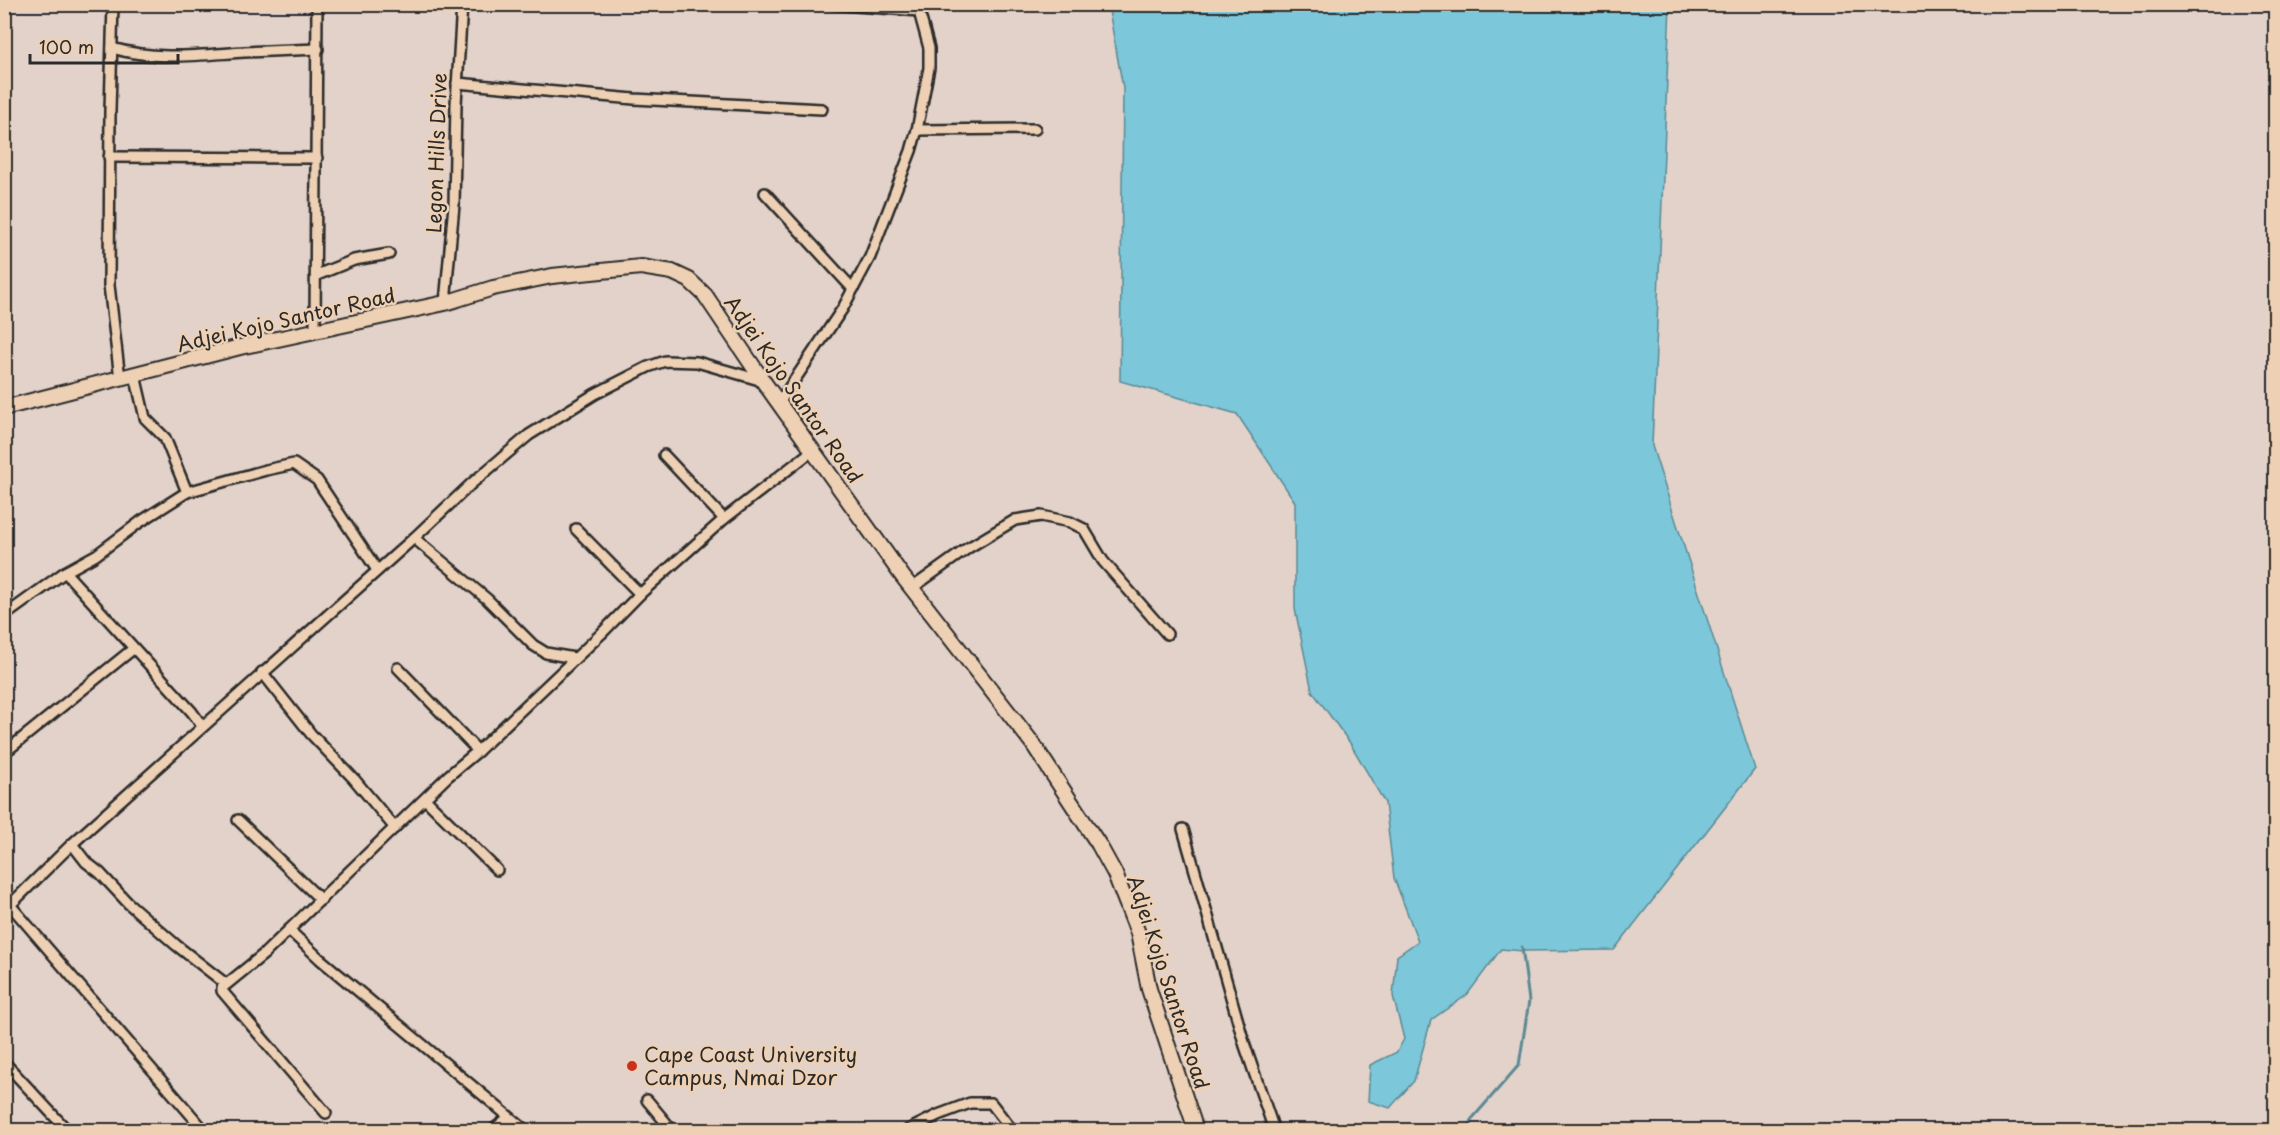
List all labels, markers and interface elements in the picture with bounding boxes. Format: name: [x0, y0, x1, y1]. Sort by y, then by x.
scale bar: [30, 27, 178, 65]
text: 100 m: [39, 33, 94, 60]
street label: Legon Hills Drive: [418, 72, 454, 234]
street label: Adjei Kojo Santor Road: [174, 279, 398, 359]
street label: Adjei Kojo Santor Road: [718, 289, 870, 489]
street label: Adjei Kojo Santor Road: [1120, 871, 1218, 1093]
place label: Cape Coast University Campus, Nmai Dzor: [644, 1039, 857, 1092]
marker: Cape Coast University Campus, Nmai Dzor: [625, 1059, 639, 1073]

